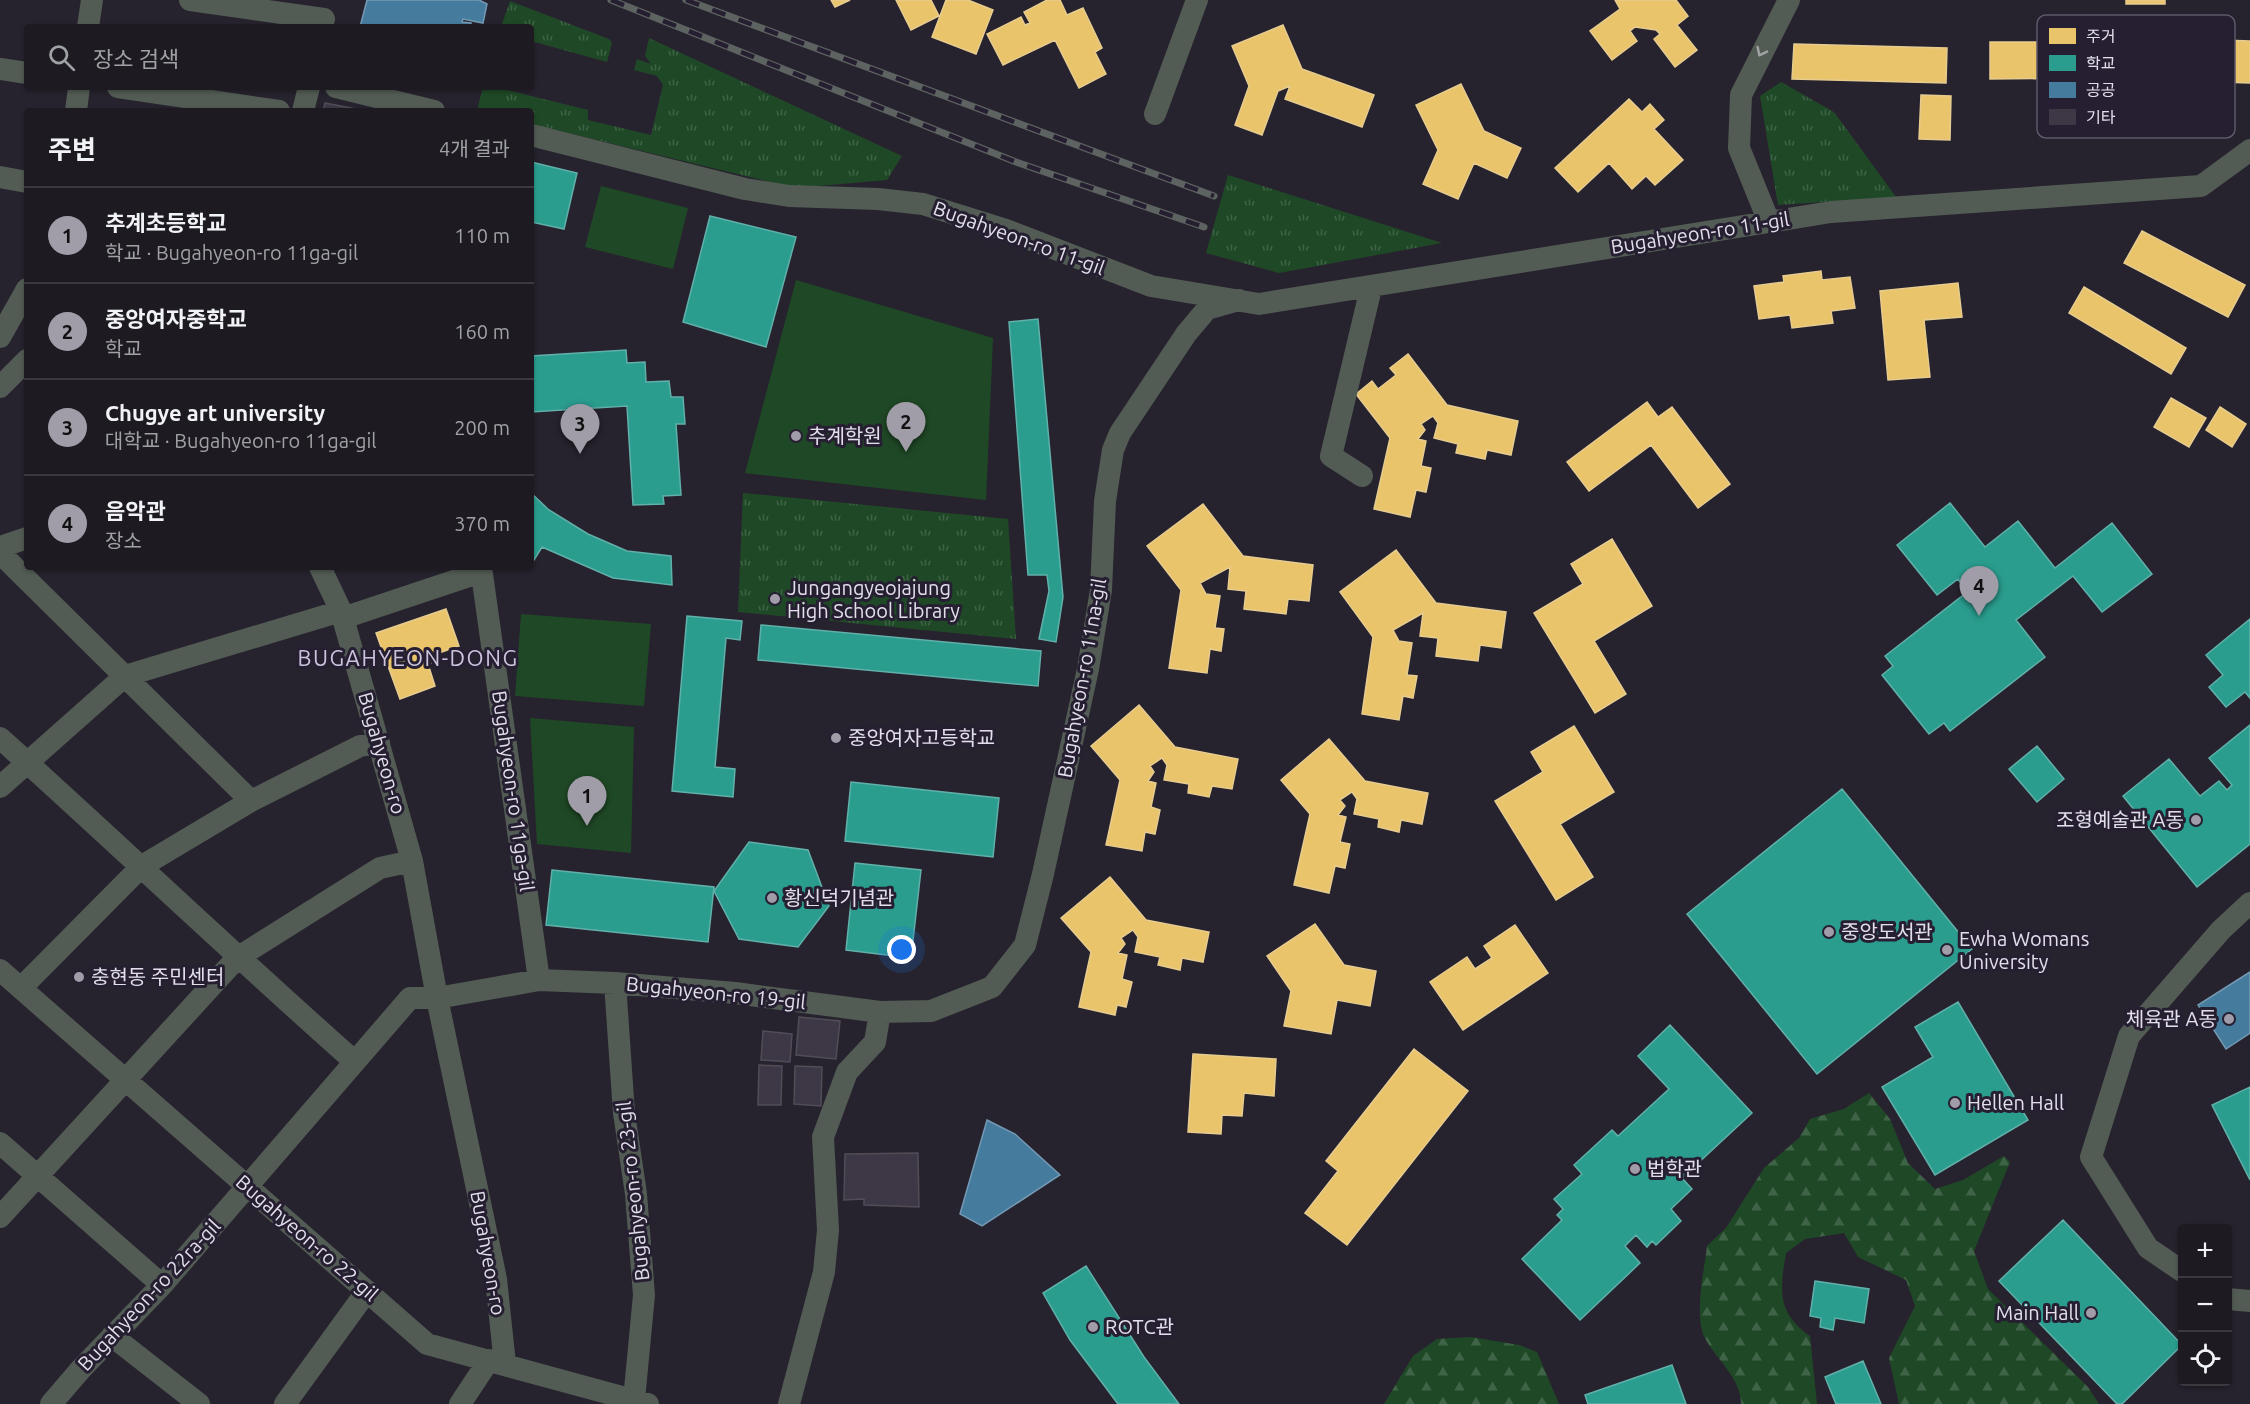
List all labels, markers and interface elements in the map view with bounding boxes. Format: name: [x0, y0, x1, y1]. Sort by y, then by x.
legend: [2037, 15, 2235, 138]
search box: [24, 24, 534, 90]
text: 주거: [2086, 27, 2115, 45]
icon: search: [45, 41, 78, 74]
one-way arrow: [1757, 45, 1769, 56]
text: 장소 검색: [93, 46, 179, 71]
text: 학교: [2086, 54, 2115, 72]
text: 공공: [2086, 81, 2115, 99]
text: 기타: [2086, 108, 2116, 126]
text: 주변: [48, 135, 96, 164]
text: 4개 결과: [439, 137, 510, 160]
street label: Bugahyeon-ro 11-gil: [930, 196, 1108, 279]
street label: Bugahyeon-ro 11-gil: [1609, 207, 1791, 258]
text: 추계초등학교: [105, 210, 226, 235]
text: 1: [62, 224, 73, 247]
text: 110 m: [454, 224, 510, 247]
text: 학교 · Bugahyeon-ro 11ga-gil: [105, 241, 358, 264]
text: 중앙여자중학교: [105, 306, 247, 331]
text: 2: [62, 320, 73, 343]
text: 160 m: [454, 320, 510, 343]
text: 학교: [105, 337, 142, 360]
text: Chugye art university: [105, 400, 325, 425]
pin: 2: [886, 402, 926, 452]
pin: 3: [560, 404, 600, 454]
text: 3: [62, 416, 73, 439]
text: 200 m: [454, 416, 510, 439]
place label: 추계학원: [808, 424, 882, 447]
text: 대학교 · Bugahyeon-ro 11ga-gil: [105, 429, 377, 452]
marker: 추계학원: [789, 429, 803, 443]
text: 음악관: [105, 498, 166, 523]
text: 4: [62, 512, 73, 535]
text: 370 m: [454, 512, 510, 535]
text: 장소: [105, 529, 142, 552]
pin: 4: [1960, 566, 1998, 616]
place label: Jungangyeojajung High School Library: [787, 576, 960, 622]
street label: Bugahyeon-ro 11na-gil: [1053, 576, 1110, 779]
marker: Jungangyeojajung High School Library: [768, 592, 782, 606]
district label: BUGAHYEON-DONG: [298, 645, 518, 670]
street label: Bugahyeon-ro: [354, 689, 411, 817]
street label: Bugahyeon-ro 11ga-gil: [488, 689, 539, 893]
place label: 중앙여자고등학교: [848, 726, 995, 749]
marker: 중앙여자고등학교: [829, 731, 843, 745]
pin: 1: [568, 776, 606, 826]
place label: 조형예술관 A동: [2056, 808, 2184, 831]
marker: 조형예술관 A동: [2189, 813, 2203, 827]
place label: 황신덕기념관: [784, 886, 894, 909]
marker: 황신덕기념관: [765, 891, 779, 905]
place label: 중앙도서관: [1841, 920, 1933, 943]
marker: 중앙도서관: [1822, 925, 1836, 939]
place label: Ewha Womans University: [1959, 927, 2089, 973]
your location: [887, 935, 916, 964]
marker: Ewha Womans University: [1940, 943, 1954, 957]
place label: 충현동 주민센터: [91, 965, 224, 988]
marker: 충현동 주민센터: [72, 970, 86, 984]
street label: Bugahyeon-ro 19-gil: [625, 972, 807, 1013]
place label: 체육관 A동: [2126, 1007, 2217, 1030]
marker: 체육관 A동: [2222, 1012, 2236, 1026]
place label: Hellen Hall: [1967, 1091, 2064, 1114]
marker: Hellen Hall: [1948, 1096, 1962, 1110]
street label: Bugahyeon-ro 23-gil: [612, 1100, 653, 1282]
place label: 법학관: [1647, 1157, 1702, 1180]
marker: 법학관: [1628, 1162, 1642, 1176]
street label: Bugahyeon-ro 22-gil: [232, 1170, 383, 1306]
street label: Bugahyeon-ro: [466, 1189, 511, 1317]
street label: Bugahyeon-ro 22ra-gil: [73, 1214, 225, 1375]
map controls: [2178, 1224, 2232, 1386]
button: +: [2178, 1224, 2232, 1278]
button: −: [2178, 1278, 2232, 1332]
place label: Main Hall: [1996, 1301, 2079, 1324]
marker: Main Hall: [2084, 1306, 2098, 1320]
place label: ROTC관: [1105, 1315, 1174, 1338]
marker: ROTC관: [1086, 1320, 1100, 1334]
button: locate: [2178, 1332, 2232, 1386]

